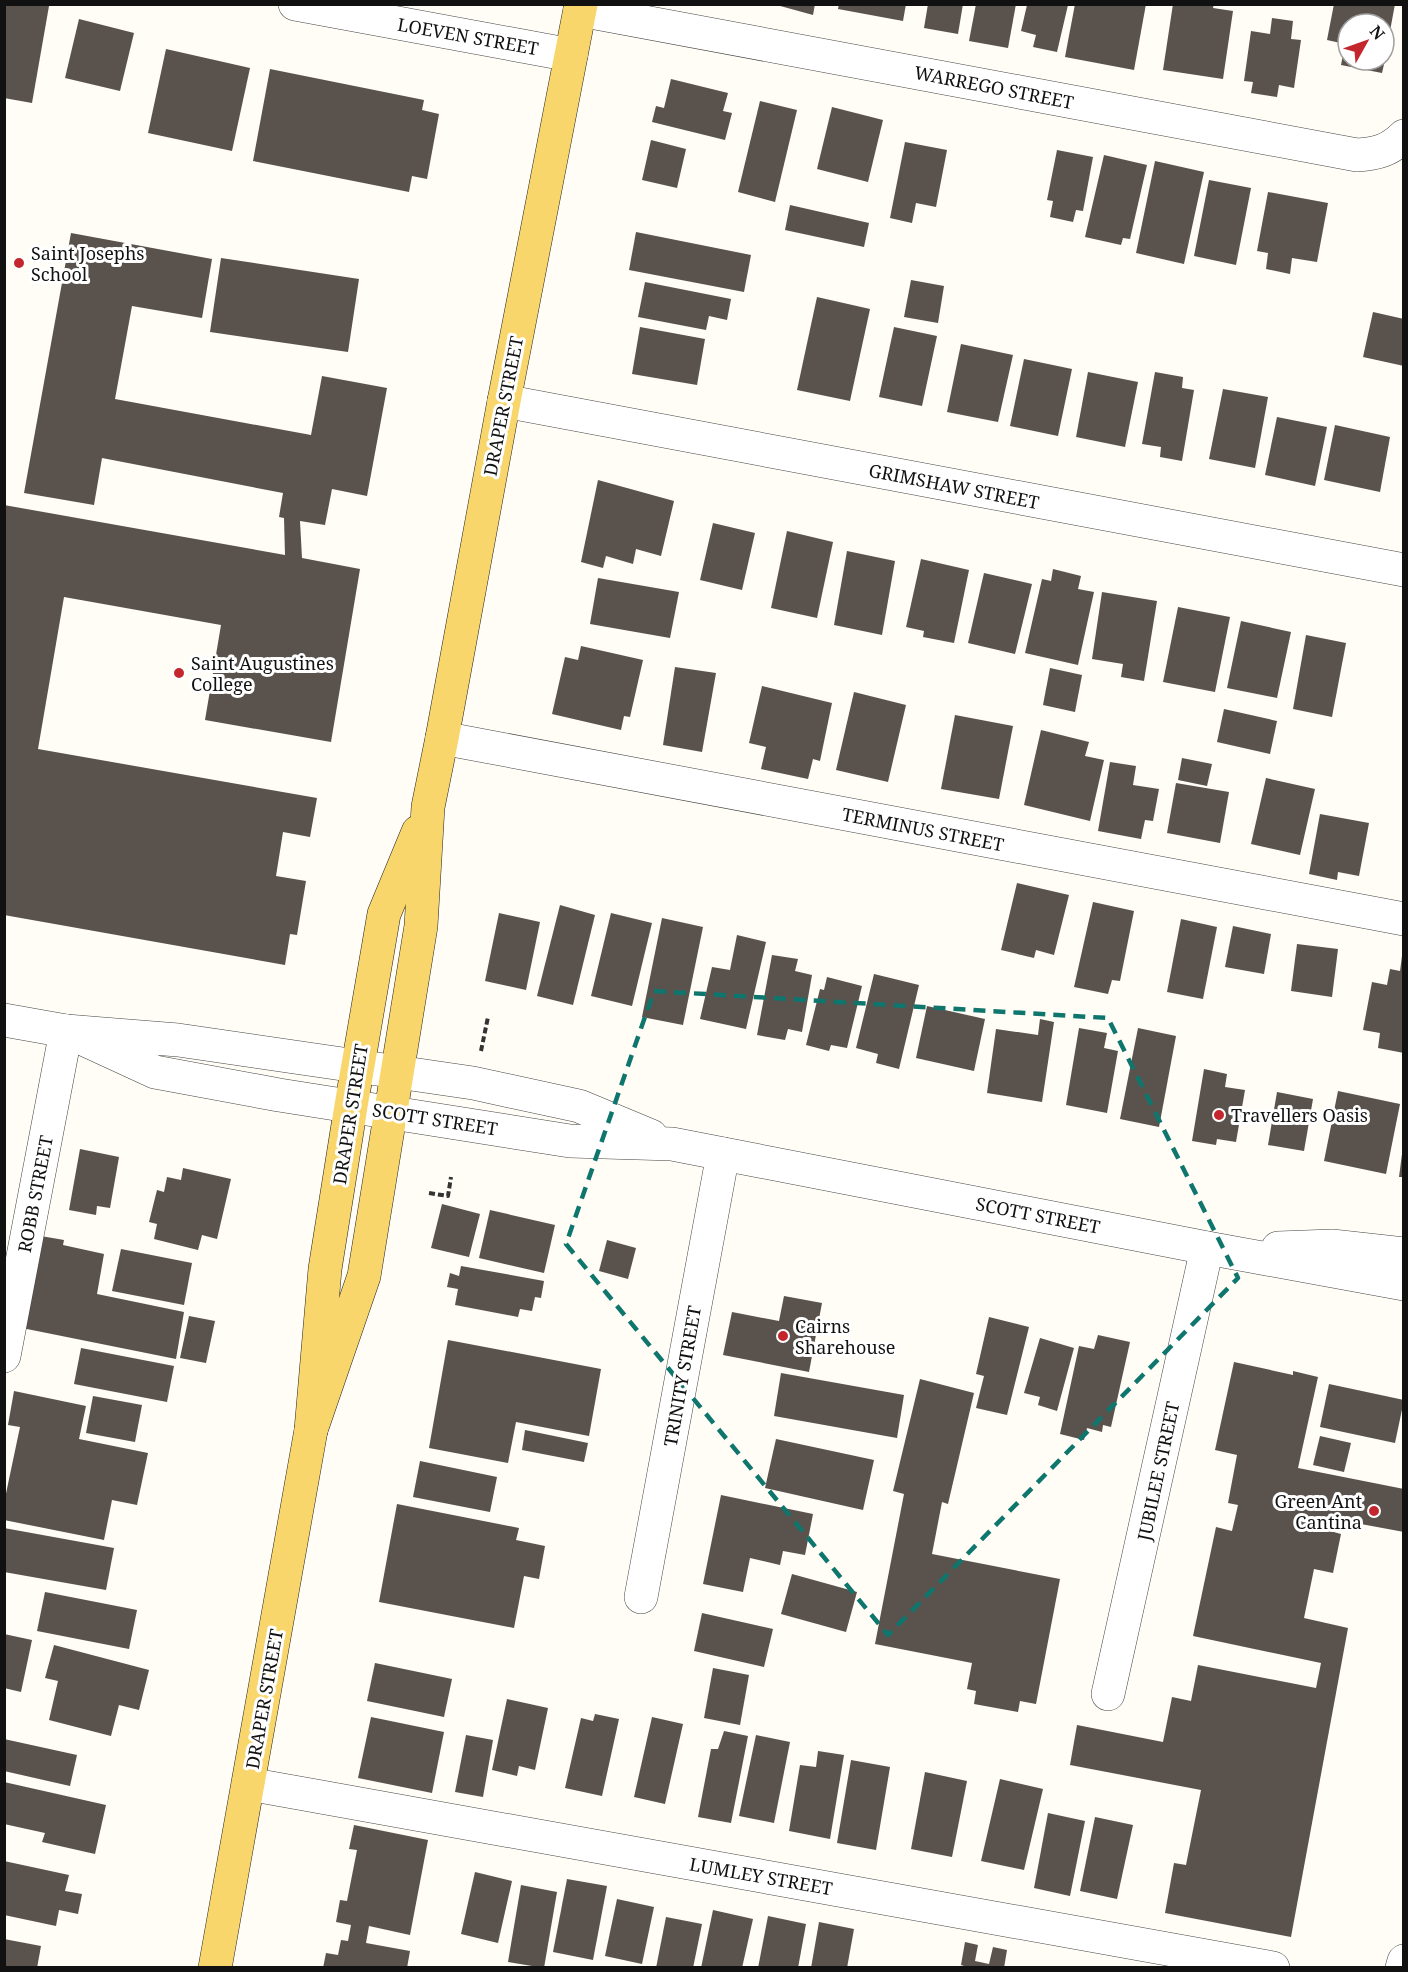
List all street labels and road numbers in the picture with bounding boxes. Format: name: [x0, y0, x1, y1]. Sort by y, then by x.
street label: LOEVEN STREET: [396, 12, 540, 60]
street label: WARREGO STREET: [912, 60, 1076, 114]
street label: DRAPER STREET: [478, 334, 528, 478]
street label: GRIMSHAW STREET: [867, 458, 1041, 514]
street label: TERMINUS STREET: [840, 802, 1006, 856]
street label: DRAPER STREET: [327, 1042, 373, 1186]
street label: SCOTT STREET: [371, 1097, 499, 1141]
street label: ROBB STREET: [12, 1133, 58, 1255]
street label: SCOTT STREET: [974, 1191, 1102, 1239]
street label: TRINITY STREET: [658, 1304, 706, 1448]
street label: JUBILEE STREET: [1131, 1399, 1184, 1544]
street label: DRAPER STREET: [240, 1627, 288, 1771]
street label: LUMLEY STREET: [688, 1852, 834, 1900]

